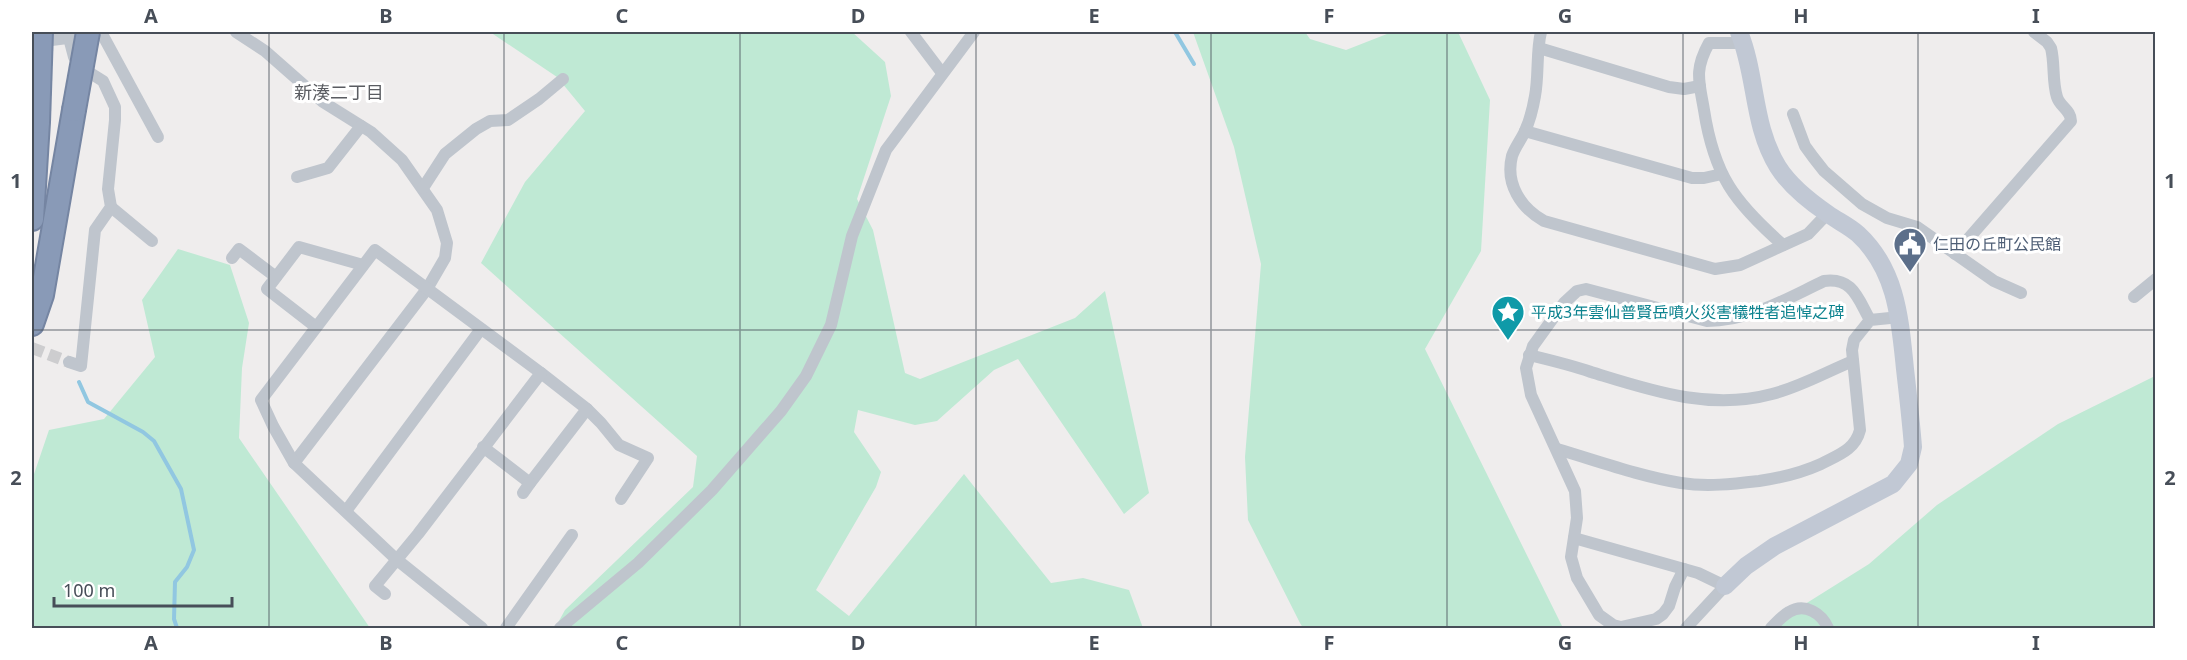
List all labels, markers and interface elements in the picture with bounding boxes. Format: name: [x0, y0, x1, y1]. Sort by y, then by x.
text: A: [144, 2, 158, 29]
text: B: [379, 2, 393, 29]
text: C: [616, 2, 629, 29]
text: D: [851, 2, 865, 29]
text: E: [1088, 2, 1100, 29]
text: F: [1324, 2, 1334, 29]
text: G: [1558, 2, 1572, 29]
text: H: [1793, 2, 1809, 29]
text: I: [2032, 2, 2040, 29]
district label: 新湊二丁目: [294, 80, 384, 104]
text: 1: [10, 167, 22, 194]
text: 1: [2164, 167, 2176, 194]
public building icon: 仁田の丘町公民館: [1892, 226, 1928, 273]
place label: 仁田の丘町公民館: [1933, 233, 2061, 255]
place icon: 平成3年雲仙普賢岳噴火災害犠牲者追悼之碑: [1490, 294, 1526, 341]
place label: 平成3年雲仙普賢岳噴火災害犠牲者追悼之碑: [1531, 301, 1844, 323]
text: 2: [10, 464, 22, 491]
text: 2: [2164, 464, 2176, 491]
scale bar: [54, 570, 232, 608]
text: 100 m: [63, 578, 115, 602]
text: A: [144, 629, 158, 656]
text: B: [379, 629, 393, 656]
text: C: [616, 629, 629, 656]
text: D: [851, 629, 865, 656]
text: E: [1088, 629, 1100, 656]
text: F: [1324, 629, 1334, 656]
text: G: [1558, 629, 1572, 656]
text: H: [1793, 629, 1809, 656]
text: I: [2032, 629, 2040, 656]

